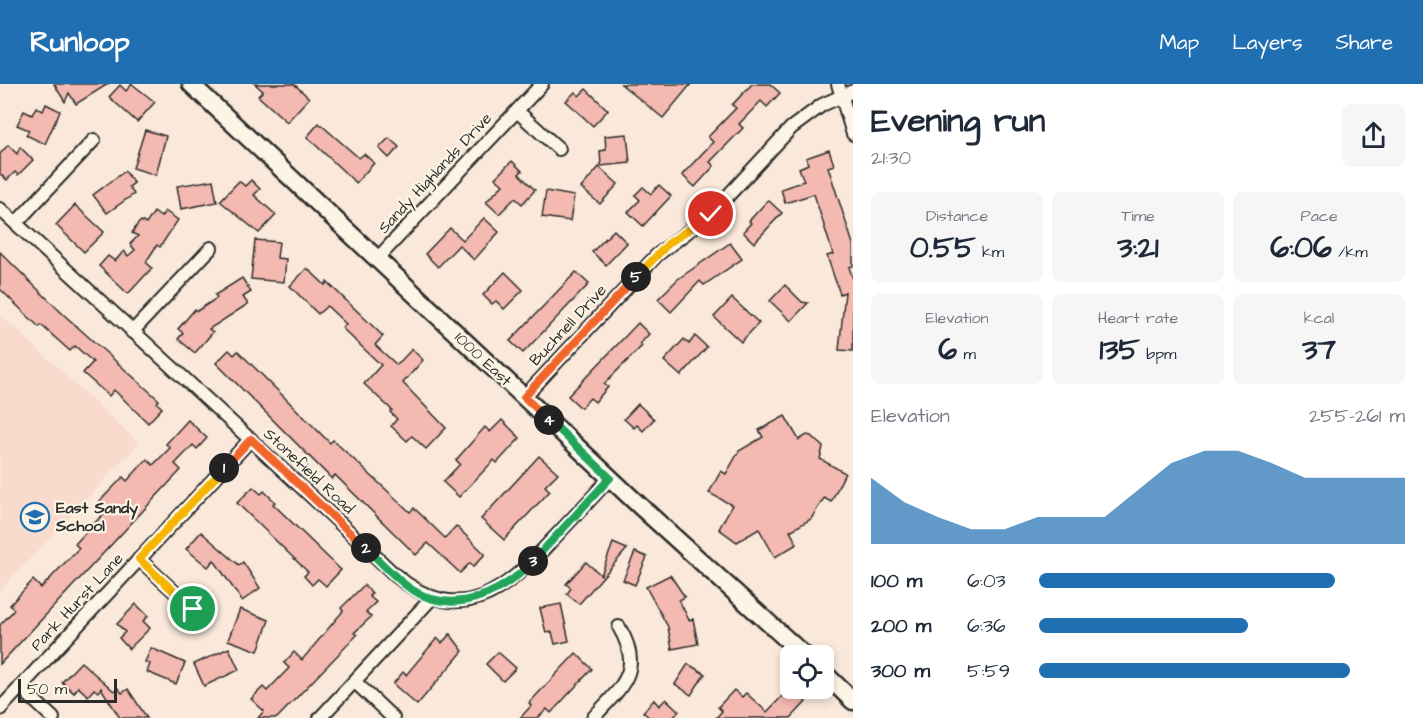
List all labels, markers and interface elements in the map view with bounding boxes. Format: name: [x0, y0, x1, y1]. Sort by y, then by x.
text: Runloop: [30, 23, 130, 62]
text: Map: [1159, 28, 1199, 57]
text: Layers: [1232, 28, 1302, 57]
text: Share: [1335, 28, 1393, 57]
text: Evening run: [871, 98, 1045, 144]
button: share: [1342, 104, 1405, 167]
street label: Sandy Highlands Drive: [373, 107, 498, 239]
text: 21:30: [871, 144, 911, 172]
pin: [685, 188, 736, 239]
icon: check: [694, 197, 727, 230]
text: Distance: [926, 205, 988, 227]
text: Time: [1121, 205, 1155, 227]
text: Pace: [1300, 205, 1338, 227]
text: 0.55: [910, 227, 975, 269]
text: 3:21: [1117, 227, 1159, 269]
text: 6:06: [1270, 227, 1332, 269]
text: km: [975, 241, 1004, 263]
text: /km: [1332, 241, 1368, 263]
pin: 5: [621, 262, 651, 292]
text: 5: [630, 266, 642, 288]
street label: Buchnell Drive: [524, 279, 612, 371]
text: Elevation: [926, 307, 988, 329]
text: Heart rate: [1098, 307, 1178, 329]
text: kcal: [1304, 307, 1334, 329]
street label: 1000 East: [450, 327, 517, 392]
text: 6: [938, 329, 957, 371]
text: 135: [1099, 329, 1140, 371]
text: 37: [1302, 329, 1336, 371]
text: m: [957, 343, 976, 365]
text: bpm: [1140, 343, 1177, 365]
text: Elevation: [871, 402, 950, 430]
text: 255–261 m: [1309, 402, 1405, 430]
pin: 4: [534, 405, 564, 435]
text: 4: [544, 409, 554, 431]
street label: Stonefield Road: [259, 423, 359, 519]
pin: 1: [209, 453, 239, 483]
text: 1: [223, 457, 225, 479]
place label: East Sandy School: [55, 497, 138, 537]
school or university icon: East Sandy School: [19, 501, 51, 533]
pin: 2: [351, 533, 381, 563]
text: 2: [361, 537, 371, 559]
pin: 3: [518, 546, 548, 576]
street label: Park Hurst Lane: [26, 548, 129, 656]
text: 3: [529, 550, 537, 572]
text: 100 m: [871, 567, 922, 595]
text: 6:03: [967, 567, 1006, 595]
pin: [167, 583, 218, 634]
icon: arrive: [176, 592, 209, 625]
text: 200 m: [871, 612, 931, 640]
text: 6:36: [967, 612, 1006, 640]
map controls: [780, 645, 834, 699]
button: locate: [780, 645, 834, 699]
text: 300 m: [871, 657, 930, 685]
text: 5:59: [967, 657, 1010, 685]
scale bar: [18, 676, 117, 704]
text: 50 m: [27, 678, 67, 700]

